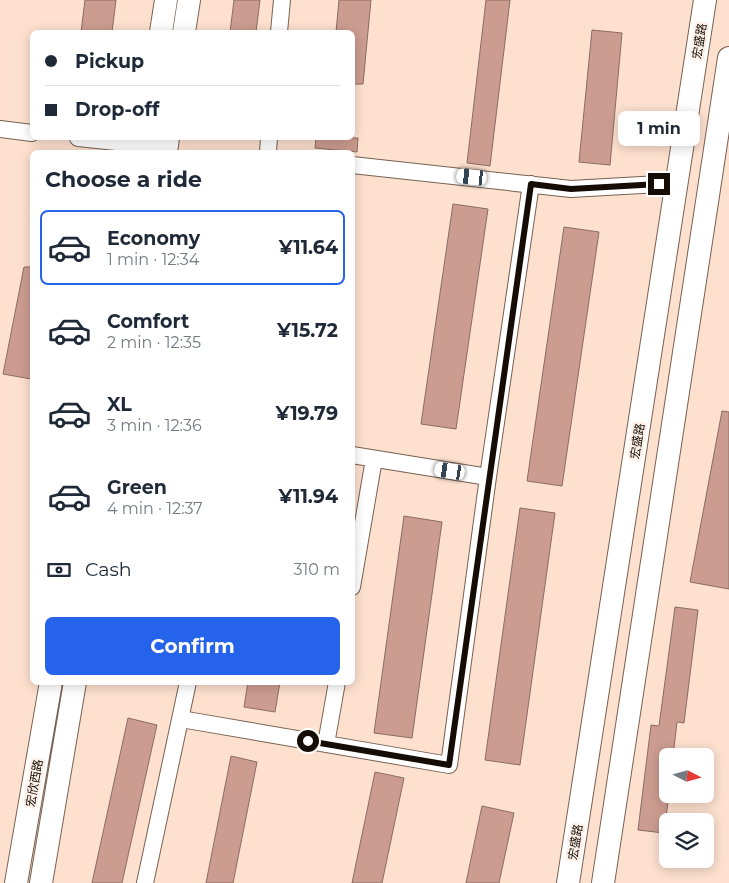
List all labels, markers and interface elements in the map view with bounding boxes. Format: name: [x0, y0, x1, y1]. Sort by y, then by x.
street label: 宏盛路: [689, 22, 709, 60]
text: Pickup: [75, 50, 144, 73]
text: Drop-off: [75, 98, 159, 121]
callout: 1 min: [618, 111, 700, 146]
text: 1 min: [637, 119, 681, 138]
text: Choose a ride: [45, 166, 202, 193]
car: [456, 168, 487, 186]
route end: [648, 173, 670, 195]
icon: car: [47, 225, 92, 270]
text: Economy: [107, 227, 200, 250]
text: ¥11.64: [279, 236, 338, 259]
text: 1 min · 12:34: [107, 250, 199, 269]
icon: car: [47, 308, 92, 353]
text: Comfort: [107, 310, 189, 333]
text: ¥15.72: [277, 319, 338, 342]
text: 2 min · 12:35: [107, 333, 201, 352]
icon: car: [47, 391, 92, 436]
text: XL: [107, 393, 132, 416]
text: ¥19.79: [276, 402, 338, 425]
text: 3 min · 12:36: [107, 416, 202, 435]
street label: 宏盛路: [627, 422, 647, 460]
car: [434, 461, 465, 481]
icon: car: [47, 474, 92, 519]
text: Green: [107, 476, 167, 499]
text: ¥11.94: [278, 485, 338, 508]
text: 4 min · 12:37: [107, 499, 203, 518]
icon: cash: [45, 556, 73, 584]
text: Cash: [85, 558, 132, 581]
text: 310 m: [293, 560, 340, 579]
button: Confirm: [45, 617, 340, 675]
route start: [297, 730, 319, 752]
north arrow: [659, 748, 714, 802]
map controls: [659, 748, 714, 868]
street label: 宏欣西路: [22, 758, 46, 808]
button: layers: [659, 813, 714, 868]
street label: 宏盛路: [565, 823, 585, 861]

